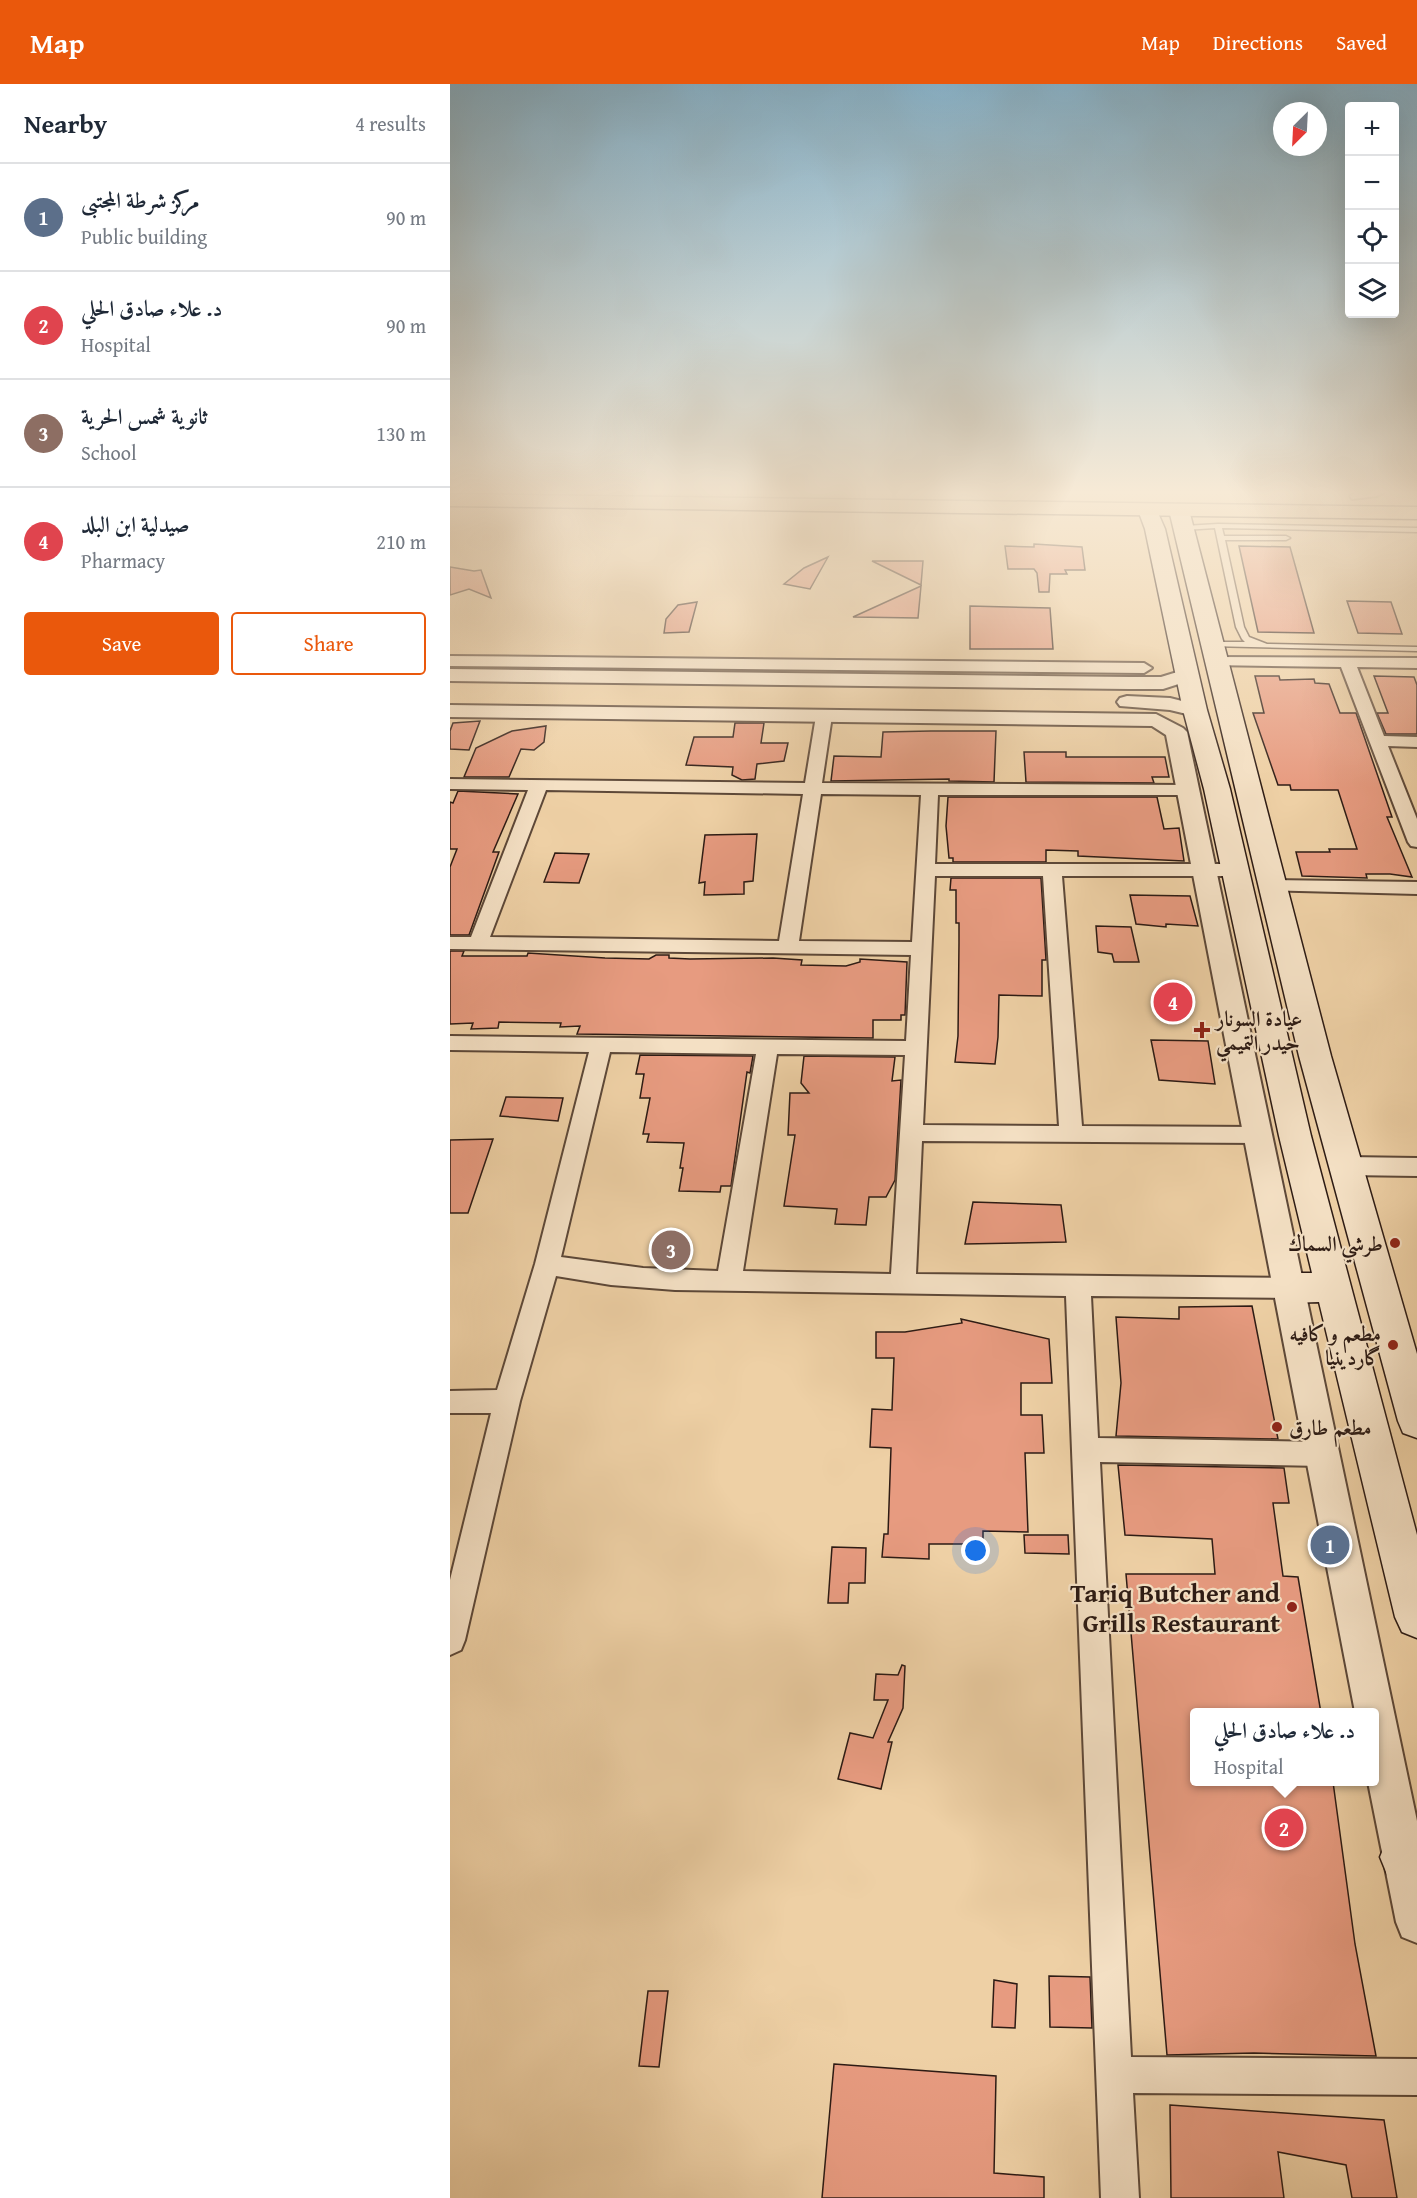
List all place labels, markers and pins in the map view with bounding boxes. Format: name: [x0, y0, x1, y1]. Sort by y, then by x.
pin: 4: [1154, 980, 1192, 1024]
place label: عيادة السونار حيدر التميمي: [1214, 1003, 1302, 1062]
marker: عيادة السونار حيدر التميمي: [1193, 1021, 1211, 1039]
pin: 3: [652, 1228, 690, 1272]
place label: طرشي السماك: [1288, 1228, 1383, 1264]
marker: طرشي السماك: [1388, 1236, 1402, 1250]
place label: مطعم و كافيه گاردينيا: [1289, 1318, 1381, 1373]
marker: مطعم و كافيه گاردينيا: [1386, 1338, 1400, 1352]
place label: مطعم طارق: [1289, 1412, 1372, 1447]
marker: مطعم طارق: [1270, 1420, 1284, 1434]
pin: 1: [1310, 1522, 1350, 1568]
place label: Tariq Butcher and Grills Restaurant: [1070, 1573, 1280, 1642]
marker: Tariq Butcher and Grills Restaurant: [1285, 1600, 1299, 1614]
pin: 2: [1264, 1806, 1304, 1850]

